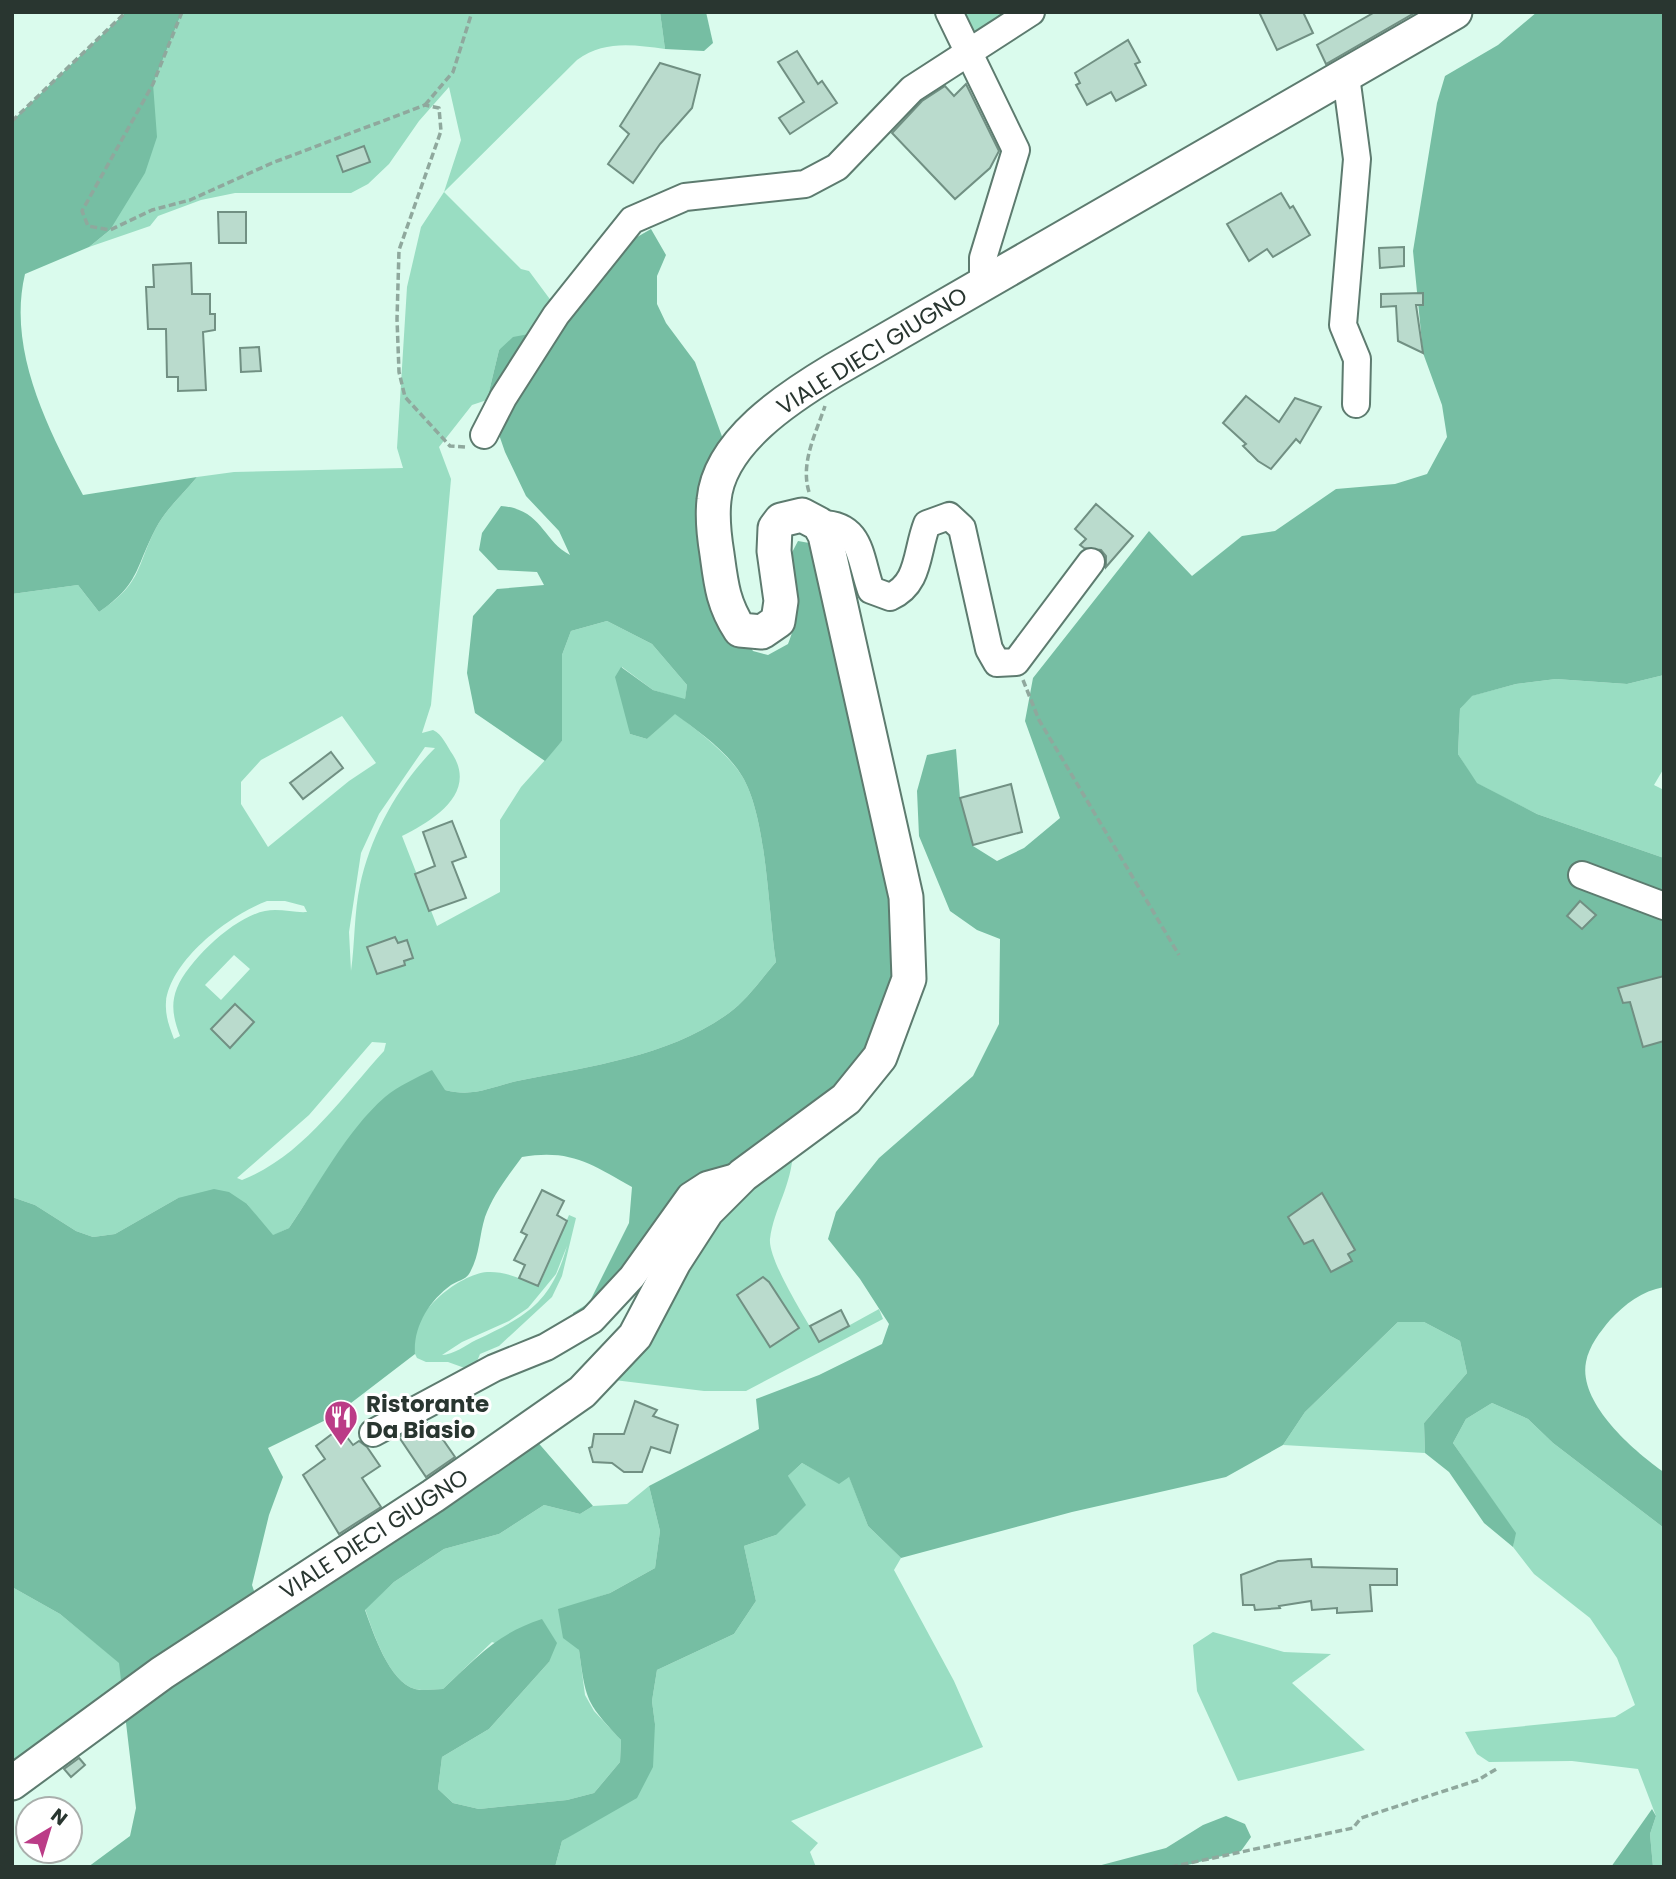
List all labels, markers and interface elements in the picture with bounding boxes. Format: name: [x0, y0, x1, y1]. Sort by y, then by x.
street label: VIALE DIECI GIUGNO: [771, 279, 973, 423]
place label: Ristorante Da Biasio: [366, 1388, 489, 1446]
restaurant icon: Ristorante Da Biasio: [322, 1398, 360, 1447]
street label: VIALE DIECI GIUGNO: [273, 1461, 475, 1607]
north arrow: [14, 1795, 84, 1865]
text: N: [45, 1802, 73, 1832]

